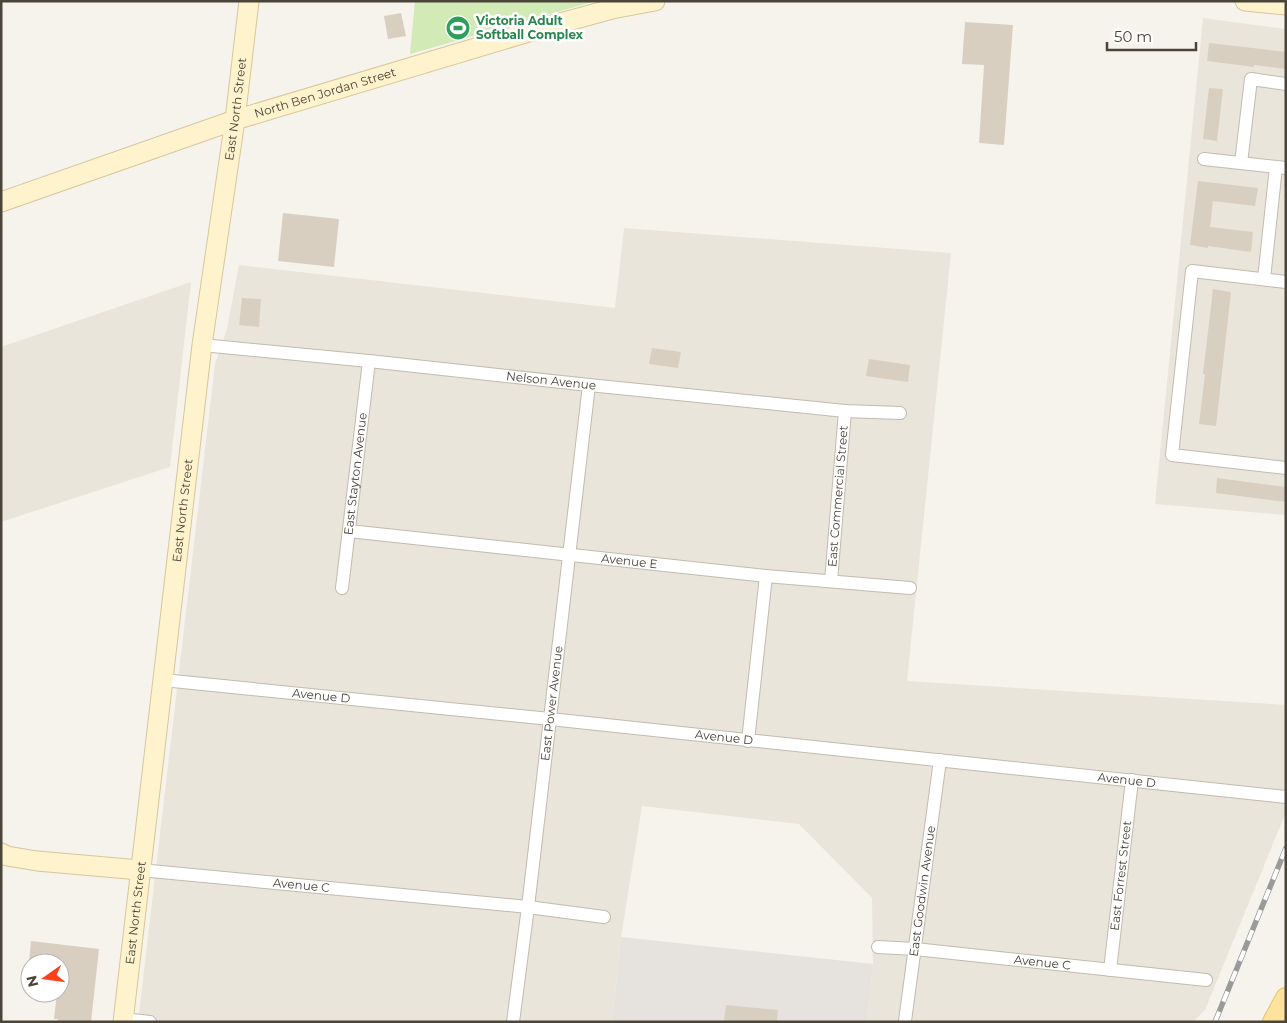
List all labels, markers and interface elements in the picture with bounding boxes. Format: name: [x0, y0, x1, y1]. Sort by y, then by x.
place label: Victoria Adult Softball Complex: [475, 13, 584, 42]
sports icon: Victoria Adult Softball Complex: [445, 15, 471, 41]
scale bar: [1107, 20, 1196, 52]
text: 50 m: [1114, 27, 1152, 46]
street label: East North Street: [221, 57, 249, 161]
street label: North Ben Jordan Street: [252, 64, 398, 121]
street label: Nelson Avenue: [506, 368, 597, 393]
street label: East Stayton Avenue: [340, 412, 370, 536]
street label: East Commercial Street: [824, 425, 851, 568]
street label: East North Street: [169, 458, 196, 563]
street label: Avenue E: [601, 550, 658, 571]
street label: East Power Avenue: [537, 645, 565, 762]
street label: Avenue D: [291, 685, 351, 706]
street label: Avenue D: [694, 726, 754, 747]
street label: Avenue D: [1097, 769, 1157, 790]
street label: East Forrest Street: [1107, 820, 1134, 931]
street label: East Goodwin Avenue: [906, 825, 938, 957]
street label: East North Street: [122, 860, 149, 965]
street label: Avenue C: [272, 875, 331, 895]
street label: Avenue C: [1013, 952, 1072, 973]
north arrow: [20, 953, 70, 1003]
text: N: [22, 973, 42, 989]

